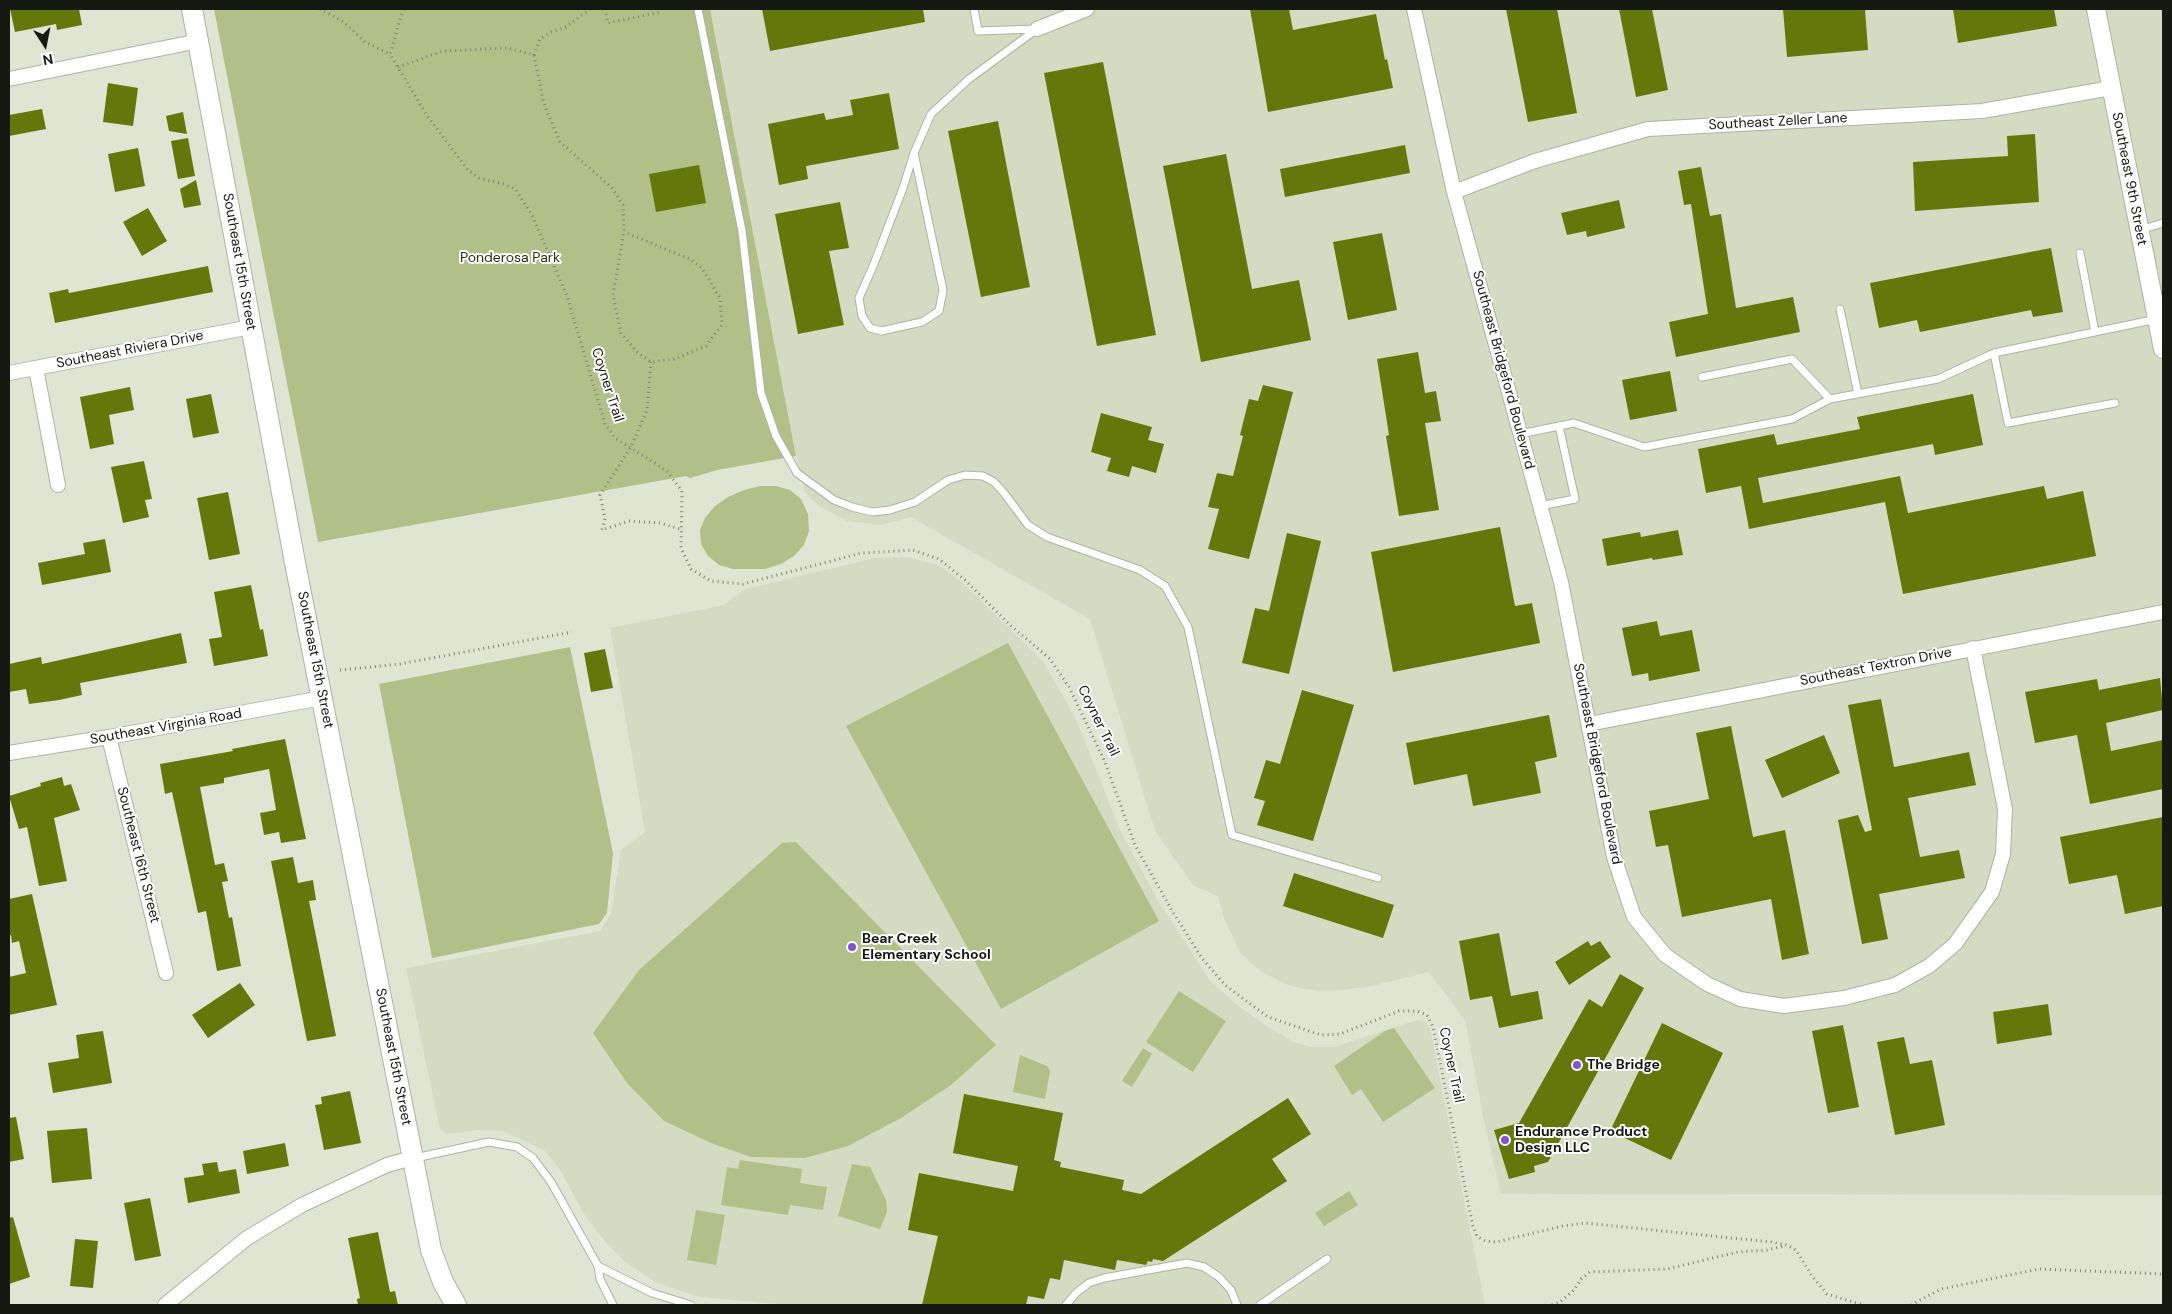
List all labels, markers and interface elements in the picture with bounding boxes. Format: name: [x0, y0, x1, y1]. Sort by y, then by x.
north arrow: [20, 20, 70, 70]
text: N: [41, 50, 55, 70]
street label: Southeast Zeller Lane: [1708, 110, 1848, 134]
street label: Southeast 9th Street: [2108, 111, 2150, 247]
street label: Southeast 15th Street: [219, 192, 259, 332]
park label: Ponderosa Park: [460, 250, 560, 266]
street label: Southeast Bridgeford Boulevard: [1468, 269, 1538, 471]
street label: Southeast Riviera Drive: [55, 327, 205, 373]
street label: Coyner Trail: [587, 346, 627, 424]
street label: Southeast 15th Street: [293, 590, 337, 730]
street label: Southeast Textron Drive: [1799, 644, 1953, 690]
street label: Southeast Bridgeford Boulevard: [1569, 662, 1625, 866]
street label: Coyner Trail: [1074, 683, 1122, 759]
street label: Southeast Virginia Road: [89, 705, 243, 749]
street label: Southeast 16th Street: [113, 785, 163, 925]
place label: Bear Creek Elementary School: [862, 931, 991, 964]
marker: Bear Creek Elementary School: [846, 941, 858, 953]
street label: Southeast 15th Street: [371, 987, 415, 1127]
street label: Coyner Trail: [1435, 1026, 1467, 1104]
place label: The Bridge: [1587, 1057, 1660, 1073]
marker: The Bridge: [1571, 1059, 1583, 1071]
place label: Endurance Product Design LLC: [1515, 1124, 1647, 1156]
marker: Endurance Product Design LLC: [1499, 1134, 1511, 1146]

